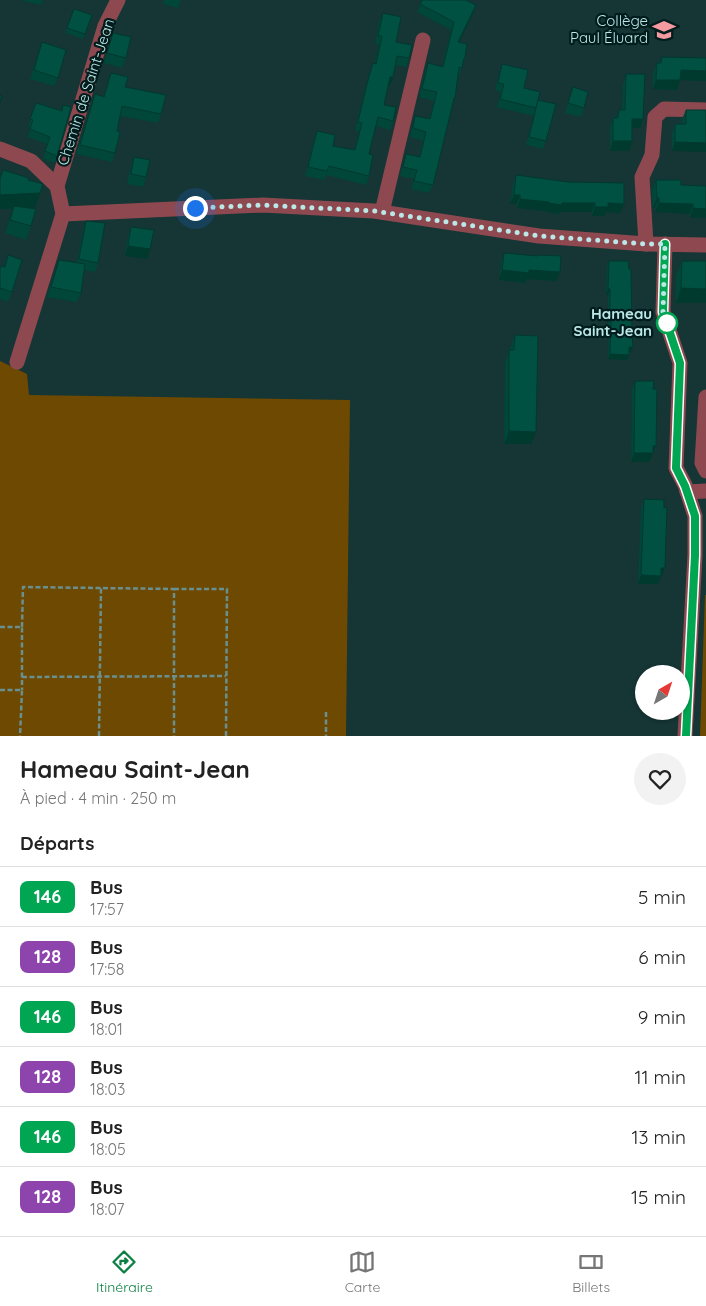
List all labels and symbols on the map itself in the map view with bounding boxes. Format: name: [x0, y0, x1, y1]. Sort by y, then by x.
place label: Collège Paul Éluard: [570, 11, 648, 47]
street label: Chemin de Saint-Jean: [53, 16, 118, 168]
school or university icon: Collège Paul Éluard: [651, 17, 677, 43]
your location: [183, 196, 208, 221]
place label: Hameau Saint-Jean: [574, 304, 652, 340]
marker: Hameau Saint-Jean: [656, 312, 678, 334]
north arrow: [635, 665, 690, 720]

